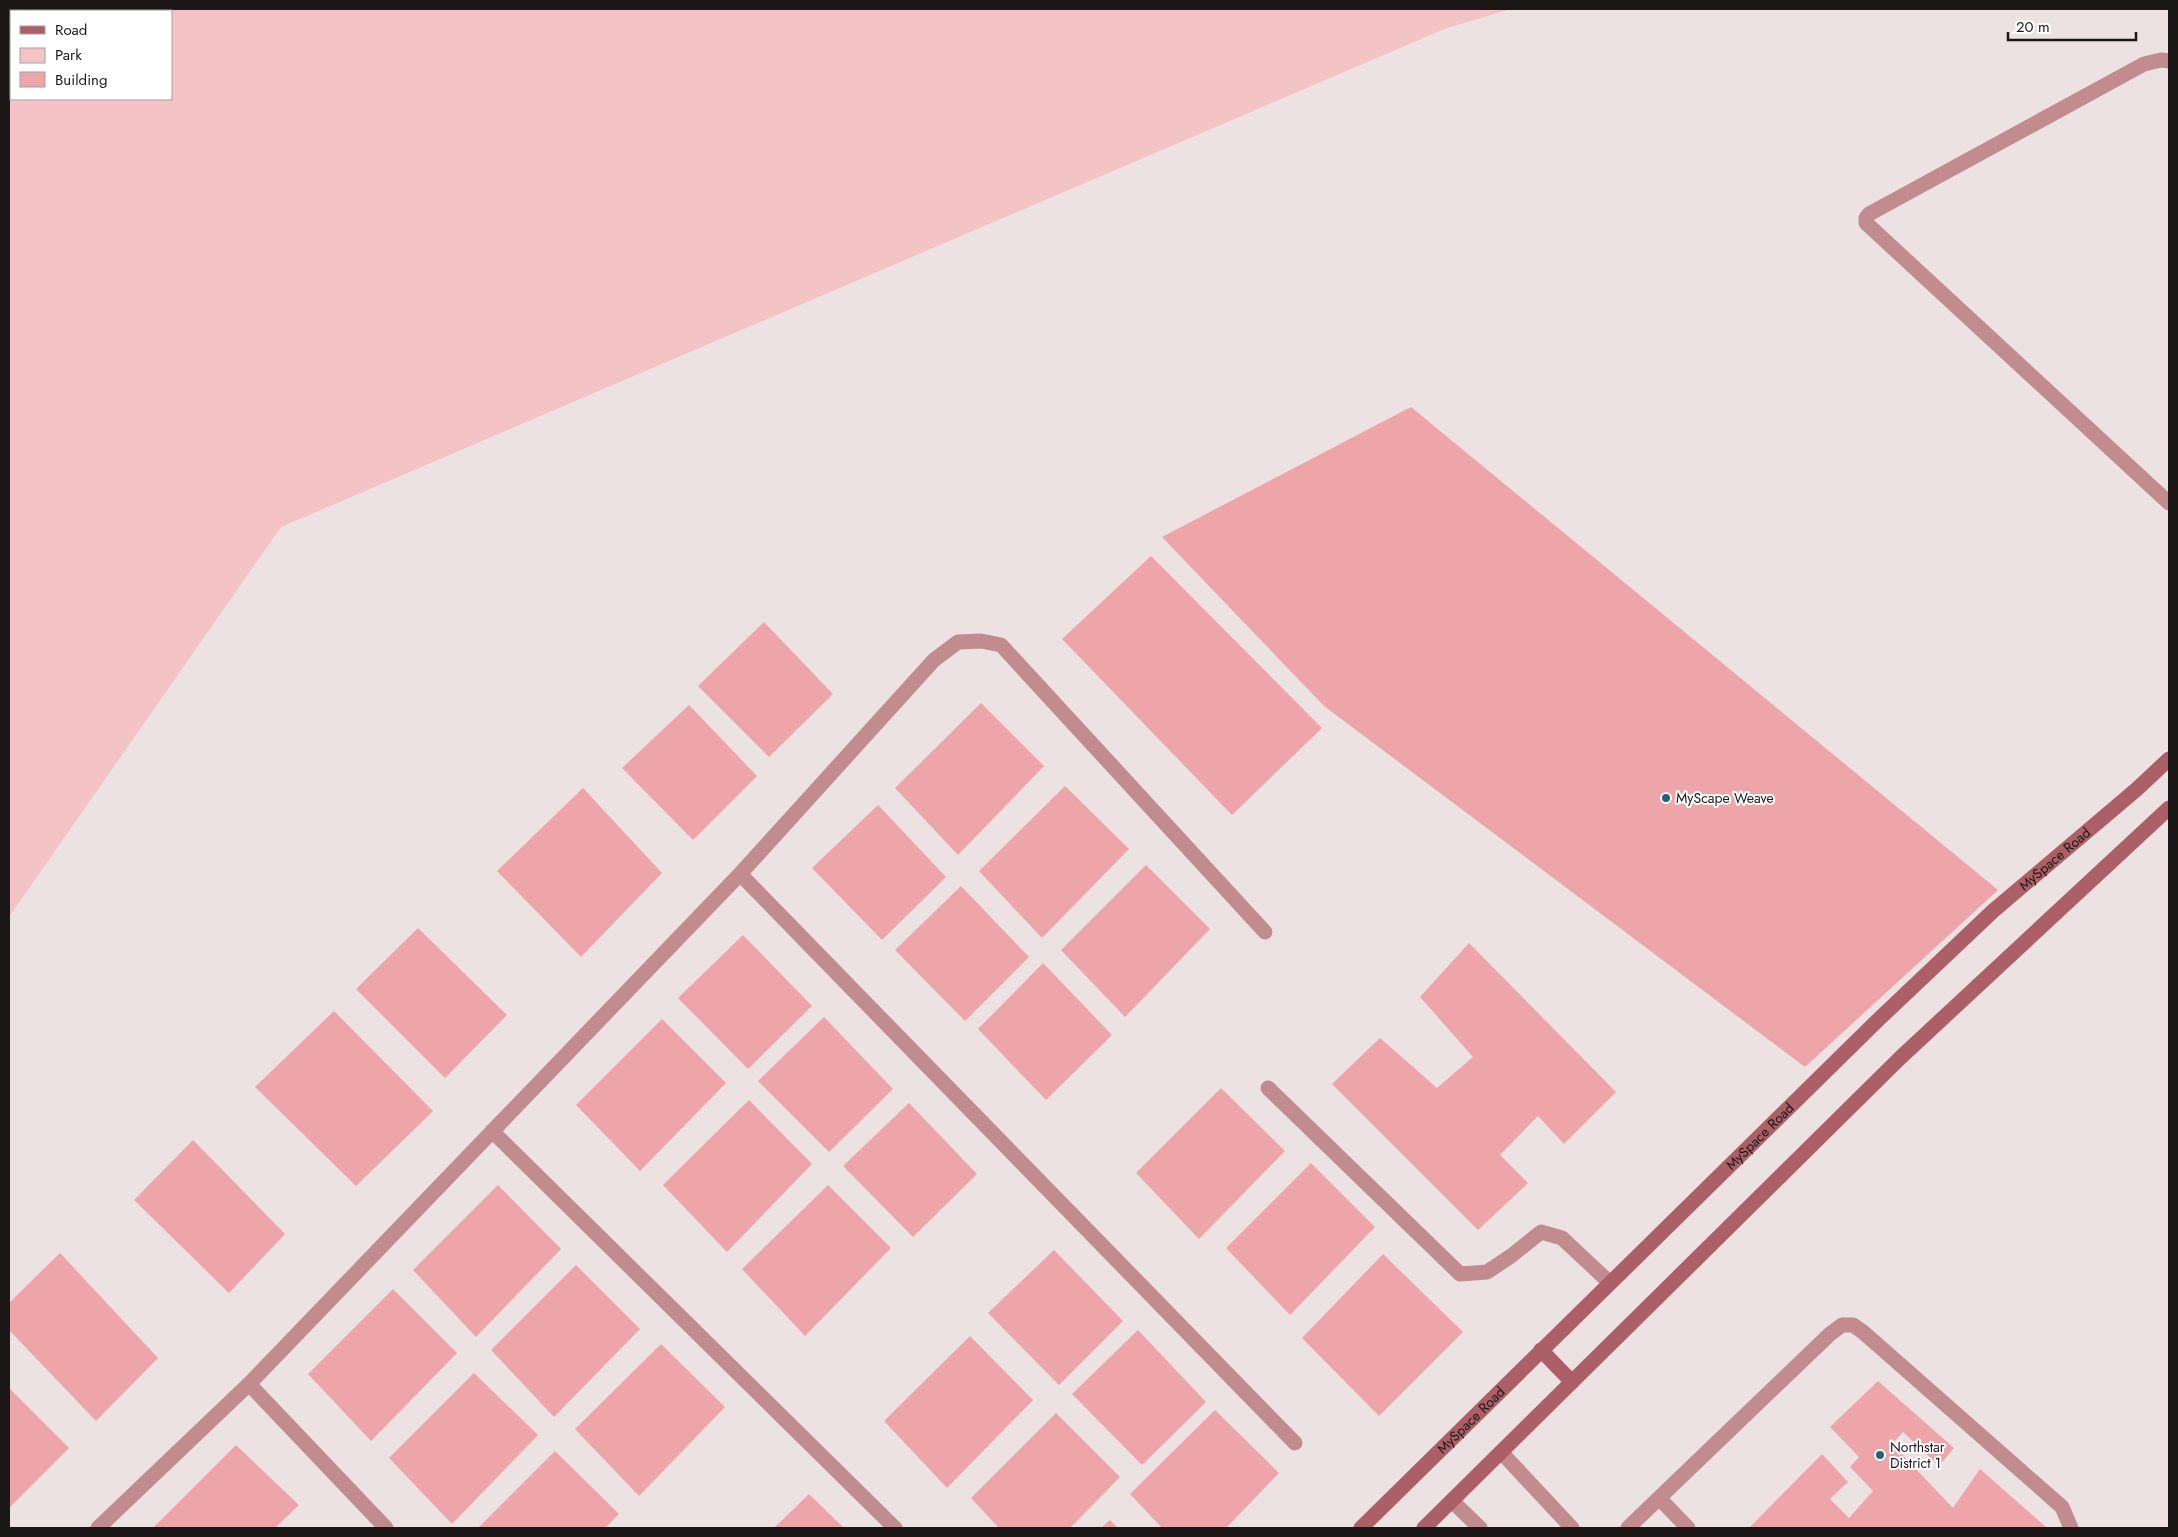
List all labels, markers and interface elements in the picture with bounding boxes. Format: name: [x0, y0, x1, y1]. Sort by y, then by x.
legend: [10, 10, 172, 100]
scale bar: [2008, 10, 2136, 42]
text: 20 m: [2016, 16, 2050, 38]
text: Road: [55, 19, 87, 41]
text: Park: [55, 44, 82, 66]
text: Building: [55, 69, 107, 91]
place label: MyScape Weave: [1676, 788, 1774, 808]
marker: MyScape Weave: [1660, 792, 1672, 804]
street label: MySpace Road: [2014, 823, 2095, 895]
street label: MySpace Road: [1721, 1098, 1798, 1174]
street label: MySpace Road: [1432, 1382, 1509, 1458]
place label: Northstar District 1: [1890, 1437, 1945, 1473]
marker: Northstar District 1: [1874, 1449, 1886, 1461]

